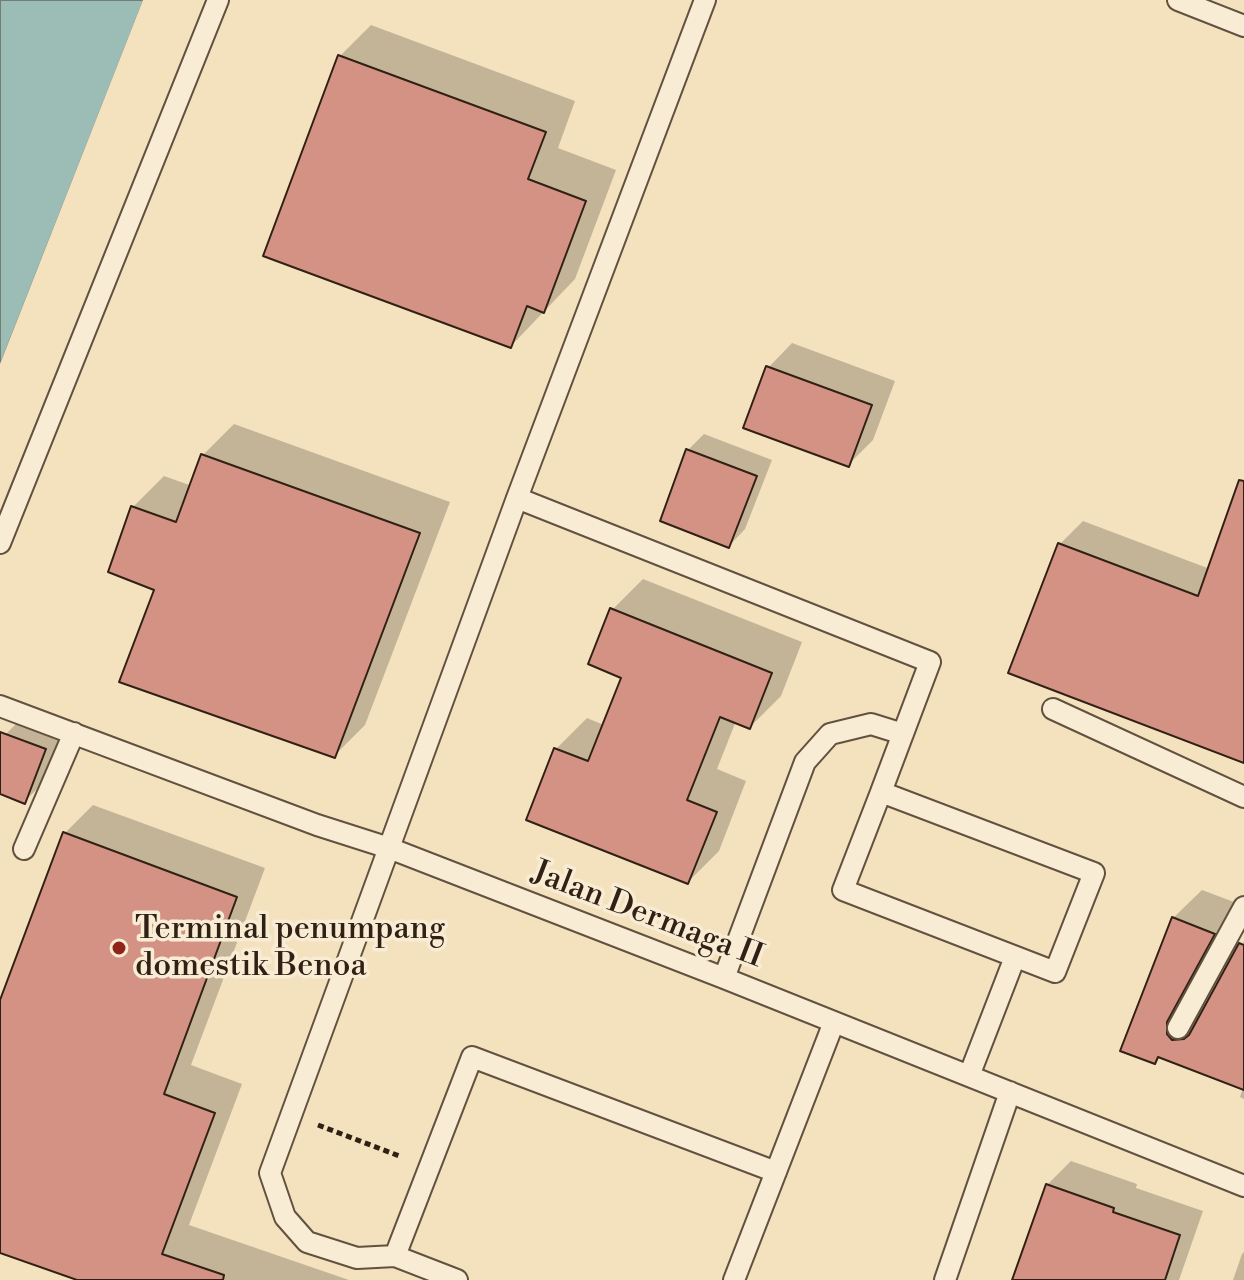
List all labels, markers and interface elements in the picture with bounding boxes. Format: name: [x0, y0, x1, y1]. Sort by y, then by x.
street label: Jalan Dermaga II: [526, 854, 768, 978]
place label: Terminal penumpang domestik Benoa: [135, 911, 445, 986]
marker: Terminal penumpang domestik Benoa: [110, 939, 128, 957]

